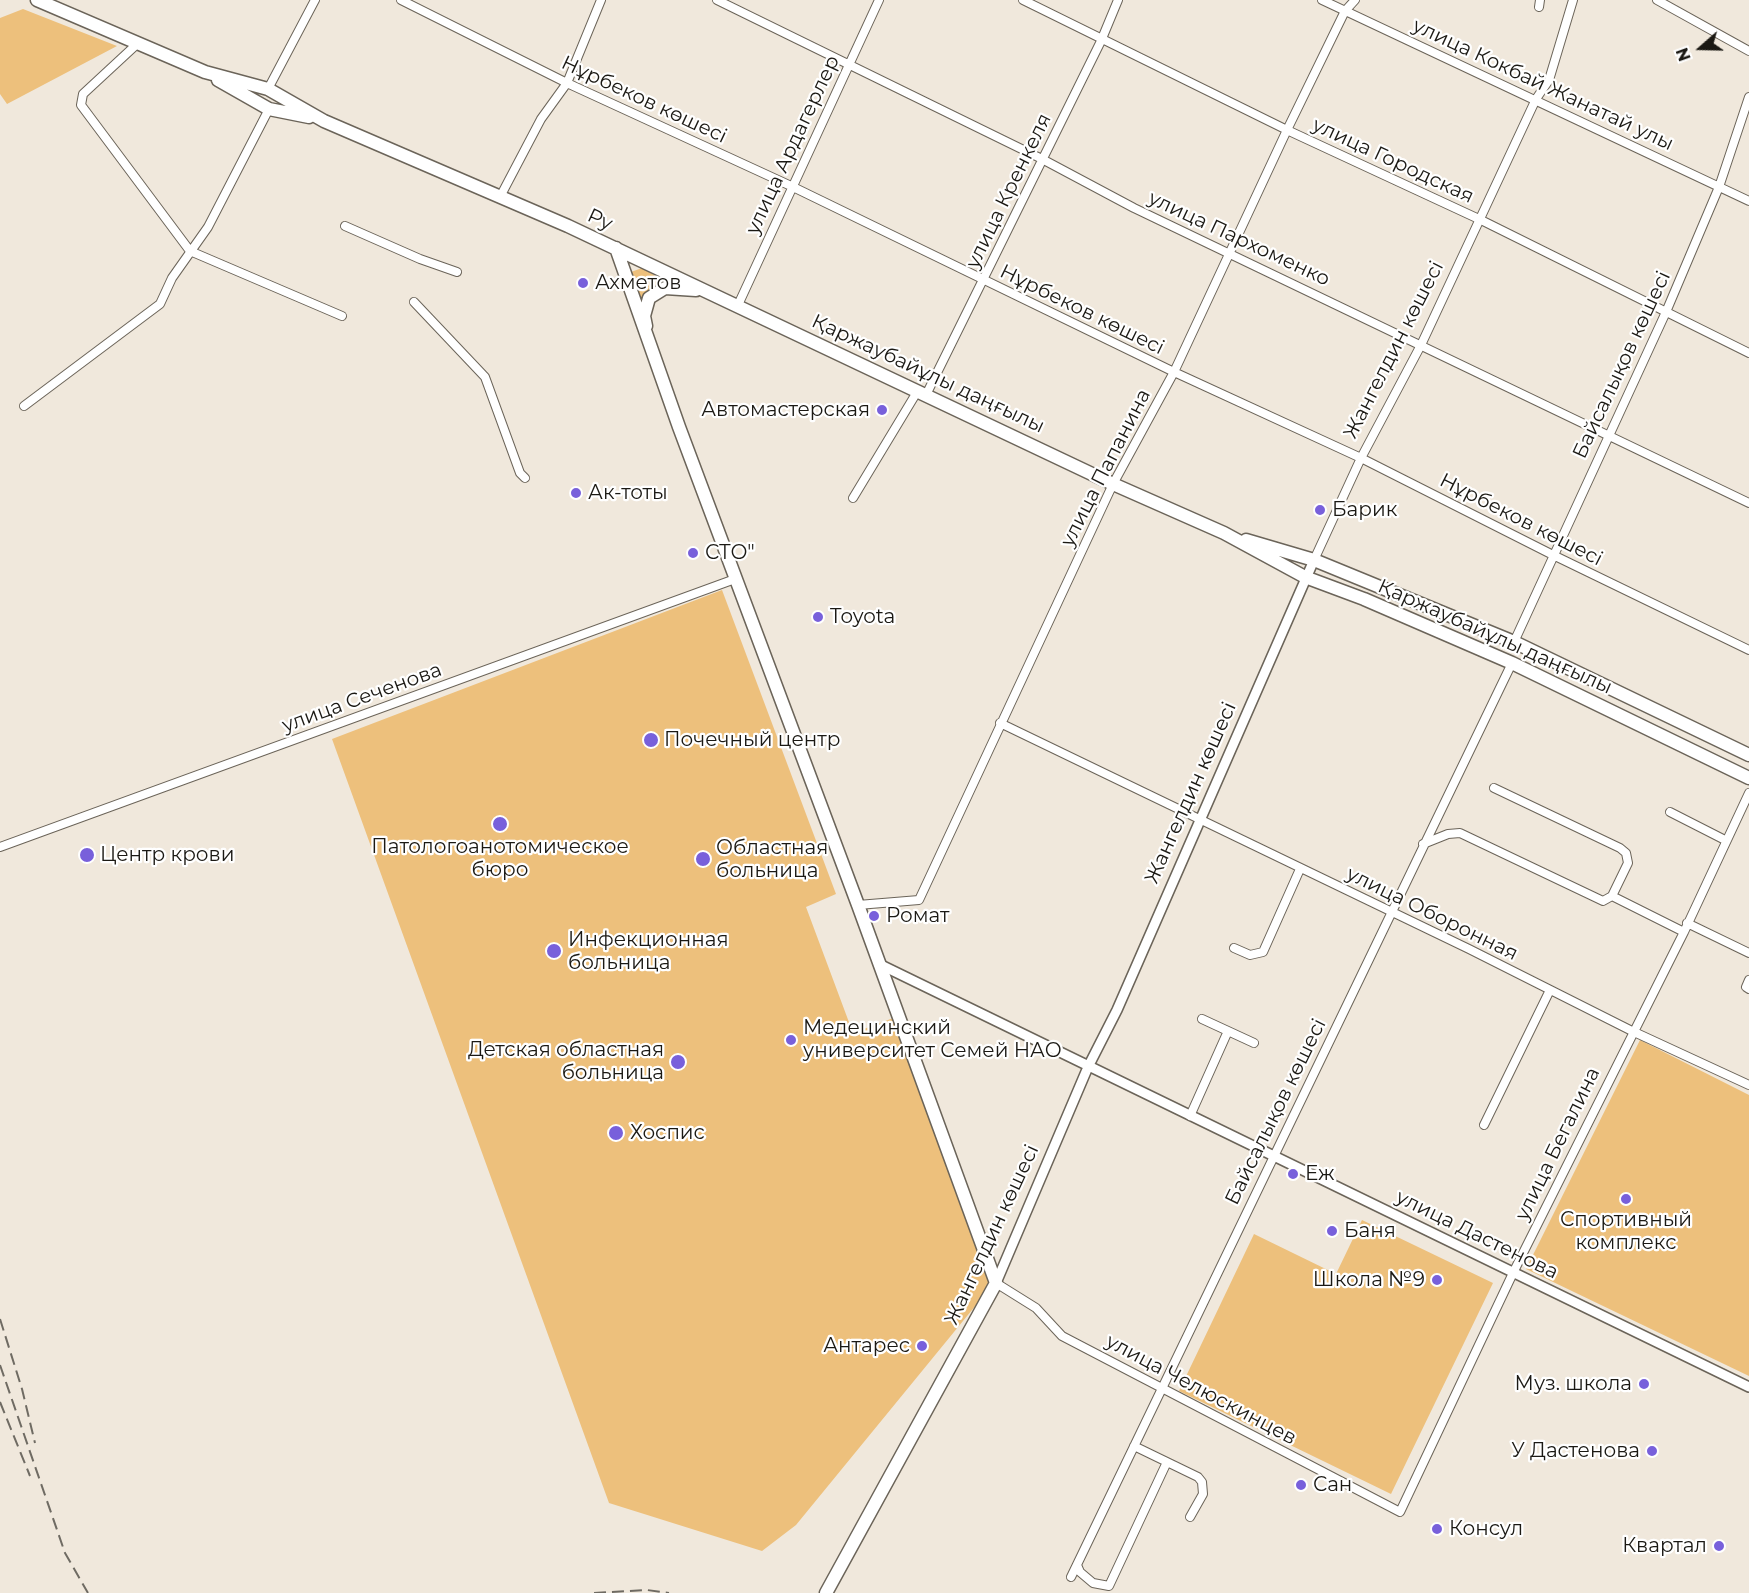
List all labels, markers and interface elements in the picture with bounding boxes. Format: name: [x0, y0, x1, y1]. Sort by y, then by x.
street label: улица Кокбай Жанатай улы: [1409, 14, 1677, 156]
north arrow: [1671, 18, 1731, 78]
text: N: [1672, 45, 1695, 64]
street label: Нұрбеков көшесі: [557, 51, 731, 149]
street label: улица Ардагерлер: [741, 52, 845, 238]
street label: улица Кренкеля: [961, 110, 1057, 272]
street label: улица Городская: [1308, 113, 1478, 209]
street label: улица Пархоменко: [1144, 186, 1334, 292]
street label: Ру: [584, 204, 616, 236]
street label: Жангелдин көшесі: [1339, 257, 1449, 443]
street label: Нұрбеков көшесі: [996, 260, 1168, 360]
street label: Байсалықов көшесі: [1568, 267, 1676, 463]
place label: Ахметов: [595, 271, 681, 295]
marker: Ахметов: [576, 276, 590, 290]
street label: Қаржаубайұлы даңғылы: [808, 309, 1048, 439]
street label: улица Папанина: [1056, 385, 1156, 551]
place label: Автомастерская: [701, 398, 870, 422]
marker: Автомастерская: [875, 403, 889, 417]
street label: Нұрбеков көшесі: [1435, 468, 1607, 572]
place label: Ак-тоты: [588, 481, 668, 505]
marker: Ак-тоты: [569, 486, 583, 500]
place label: Барик: [1332, 498, 1397, 522]
marker: Барик: [1313, 503, 1327, 517]
place label: СТО": [705, 541, 755, 565]
marker: СТО": [686, 546, 700, 560]
street label: Қаржаубайұлы даңғылы: [1374, 574, 1616, 700]
place label: Toyota: [830, 605, 895, 629]
marker: Toyota: [811, 610, 825, 624]
street label: улица Сеченова: [279, 658, 445, 738]
street label: Жангелдин көшесі: [1140, 699, 1242, 887]
place label: Почечный центр: [664, 728, 840, 752]
marker: Почечный центр: [642, 731, 660, 749]
marker: Патологоанотомическое бюро: [491, 815, 509, 833]
place label: Патологоанотомическое бюро: [371, 835, 629, 882]
place label: Областная больница: [716, 836, 828, 883]
place label: Центр крови: [100, 843, 235, 867]
marker: Центр крови: [78, 846, 96, 864]
marker: Областная больница: [694, 850, 712, 868]
street label: улица Оборонная: [1342, 862, 1522, 966]
place label: Ромат: [886, 904, 950, 928]
marker: Ромат: [867, 909, 881, 923]
place label: Инфекционная больница: [568, 928, 729, 975]
marker: Инфекционная больница: [545, 942, 563, 960]
street label: Байсалықов көшесі: [1220, 1015, 1332, 1209]
place label: Медецинский университет Семей НАО: [803, 1016, 1062, 1063]
marker: Медецинский университет Семей НАО: [784, 1033, 798, 1047]
place label: Детская областная больница: [468, 1038, 664, 1085]
marker: Детская областная больница: [669, 1053, 687, 1071]
street label: улица Бегалина: [1511, 1064, 1605, 1224]
place label: Хоспис: [630, 1121, 705, 1145]
marker: Хоспис: [607, 1124, 625, 1142]
street label: Жангелдин көшесі: [940, 1141, 1044, 1329]
place label: Еж: [1305, 1162, 1334, 1186]
marker: Еж: [1286, 1167, 1300, 1181]
street label: улица Дастенова: [1392, 1185, 1562, 1285]
marker: Спортивный комплекс: [1619, 1192, 1633, 1206]
place label: Спортивный комплекс: [1560, 1208, 1692, 1255]
place label: Баня: [1344, 1219, 1396, 1243]
marker: Баня: [1325, 1224, 1339, 1238]
place label: Школа №9: [1313, 1268, 1425, 1292]
marker: Школа №9: [1430, 1273, 1444, 1287]
street label: улица Челюскинцев: [1102, 1330, 1300, 1450]
place label: Антарес: [823, 1334, 910, 1358]
marker: Антарес: [915, 1339, 929, 1353]
place label: Муз. школа: [1515, 1372, 1632, 1396]
marker: Муз. школа: [1637, 1377, 1651, 1391]
place label: У Дастенова: [1511, 1439, 1640, 1463]
marker: У Дастенова: [1645, 1444, 1659, 1458]
place label: Сан: [1313, 1473, 1352, 1497]
marker: Сан: [1294, 1478, 1308, 1492]
place label: Консул: [1449, 1517, 1523, 1541]
marker: Консул: [1430, 1522, 1444, 1536]
place label: Квартал: [1622, 1534, 1707, 1558]
marker: Квартал: [1712, 1539, 1726, 1553]

